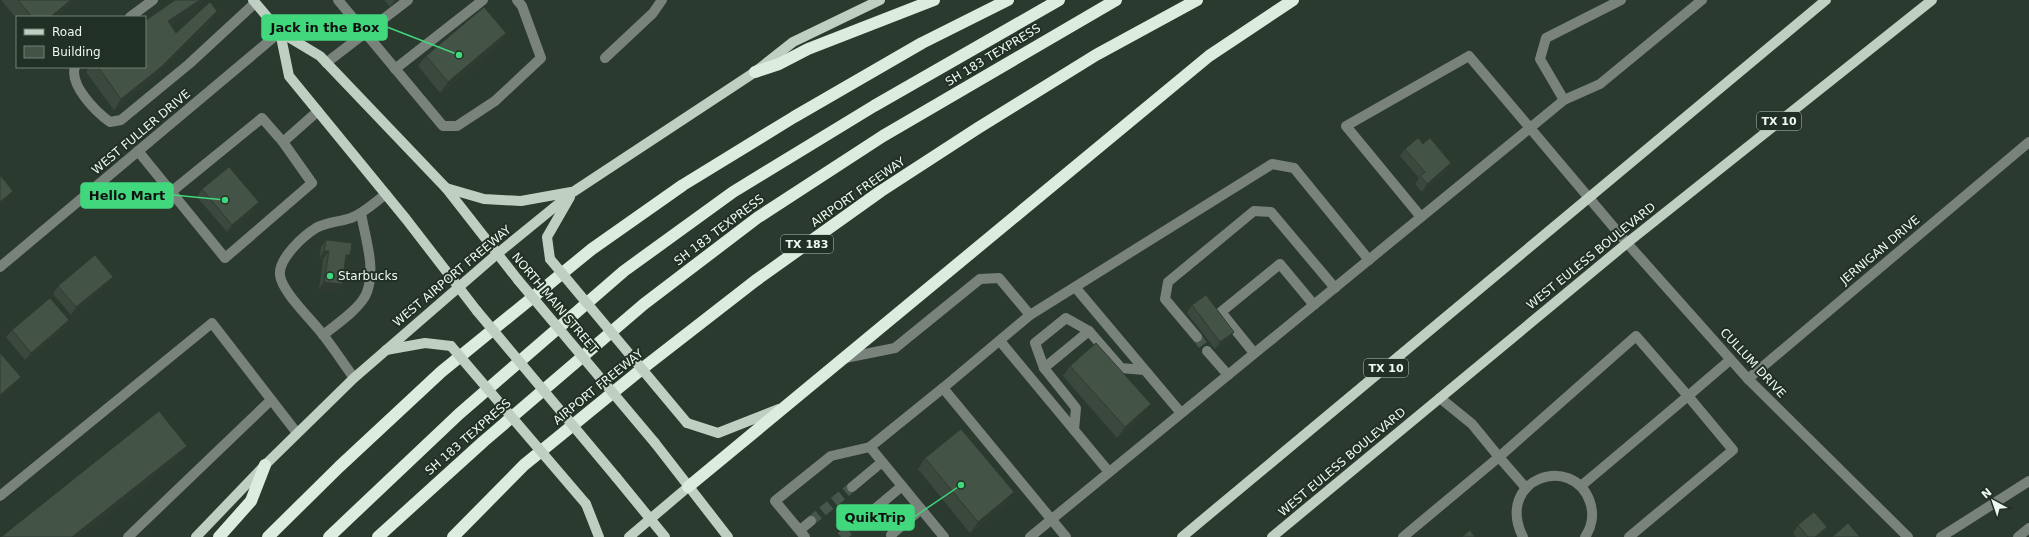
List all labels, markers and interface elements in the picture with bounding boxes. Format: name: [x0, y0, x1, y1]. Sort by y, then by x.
callout: Jack in the Box: [262, 15, 387, 40]
legend: [16, 16, 146, 68]
text: Jack in the Box: [270, 20, 380, 35]
street label: SH 183 TEXPRESS: [943, 21, 1043, 89]
text: Road: [52, 25, 82, 39]
text: Building: [52, 45, 101, 59]
street label: WEST FULLER DRIVE: [89, 87, 193, 177]
road number: TX 10: [1757, 112, 1801, 130]
street label: AIRPORT FREEWAY: [808, 154, 908, 230]
callout: Hello Mart: [81, 183, 173, 208]
text: Hello Mart: [89, 188, 165, 203]
street label: SH 183 TEXPRESS: [671, 192, 767, 268]
street label: WEST EULESS BOULEVARD: [1524, 200, 1658, 312]
street label: JERNIGAN DRIVE: [1837, 213, 1922, 288]
street label: WEST AIRPORT FREEWAY: [390, 222, 514, 330]
road number: TX 183: [781, 235, 833, 253]
street label: NORTH MAIN STREET: [509, 250, 602, 357]
place label: Starbucks: [338, 269, 398, 283]
marker: Starbucks: [325, 271, 335, 281]
street label: CULLUM DRIVE: [1717, 325, 1789, 401]
street label: AIRPORT FREEWAY: [550, 346, 646, 428]
road number: TX 10: [1364, 359, 1408, 377]
street label: SH 183 TEXPRESS: [422, 396, 514, 478]
street label: WEST EULESS BOULEVARD: [1276, 405, 1408, 519]
north arrow: [1973, 481, 2013, 521]
text: N: [1979, 486, 1995, 502]
callout: QuikTrip: [837, 505, 914, 530]
text: QuikTrip: [844, 510, 906, 525]

